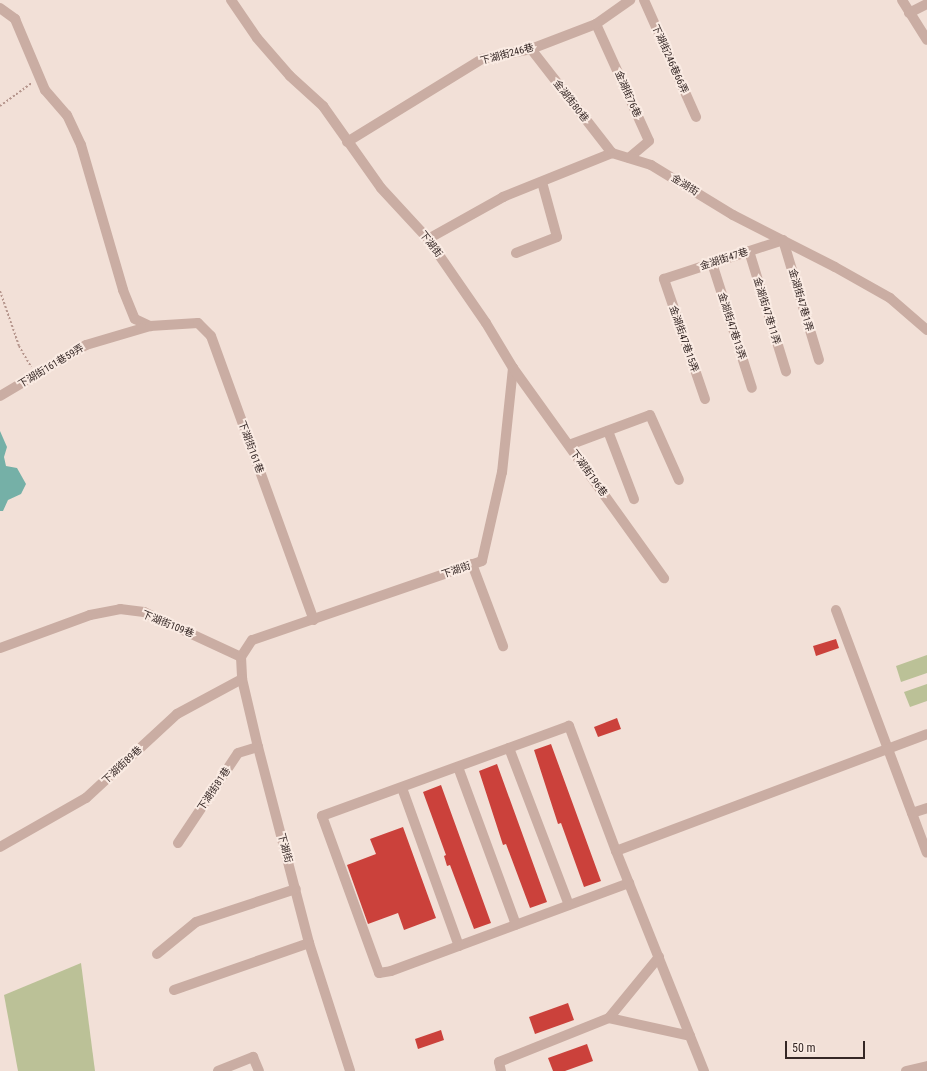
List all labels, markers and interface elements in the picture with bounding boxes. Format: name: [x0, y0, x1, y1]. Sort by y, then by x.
street label: 下湖街246巷66弄: [649, 22, 691, 96]
street label: 下湖街246巷: [479, 41, 535, 67]
street label: 金湖街76巷: [612, 69, 644, 119]
street label: 金湖街80巷: [551, 78, 591, 124]
street label: 金湖街: [669, 172, 701, 198]
street label: 下湖街: [417, 228, 445, 260]
street label: 金湖街47巷: [698, 246, 750, 272]
street label: 金湖街47巷1弄: [786, 267, 816, 333]
street label: 金湖街47巷11弄: [751, 276, 783, 346]
street label: 金湖街47巷13弄: [716, 291, 748, 361]
street label: 金湖街47巷15弄: [667, 304, 701, 374]
street label: 下湖街161巷59弄: [16, 342, 86, 390]
street label: 下湖街161巷: [236, 419, 266, 475]
street label: 下湖街196巷: [568, 447, 610, 499]
street label: 下湖街: [440, 559, 472, 581]
street label: 下湖街109巷: [140, 608, 196, 640]
street label: 下湖街89巷: [100, 744, 144, 786]
street label: 下湖街81巷: [195, 765, 233, 813]
street label: 下湖街: [275, 832, 295, 864]
scale bar: [787, 1033, 867, 1059]
text: 50 m: [792, 1041, 816, 1055]

